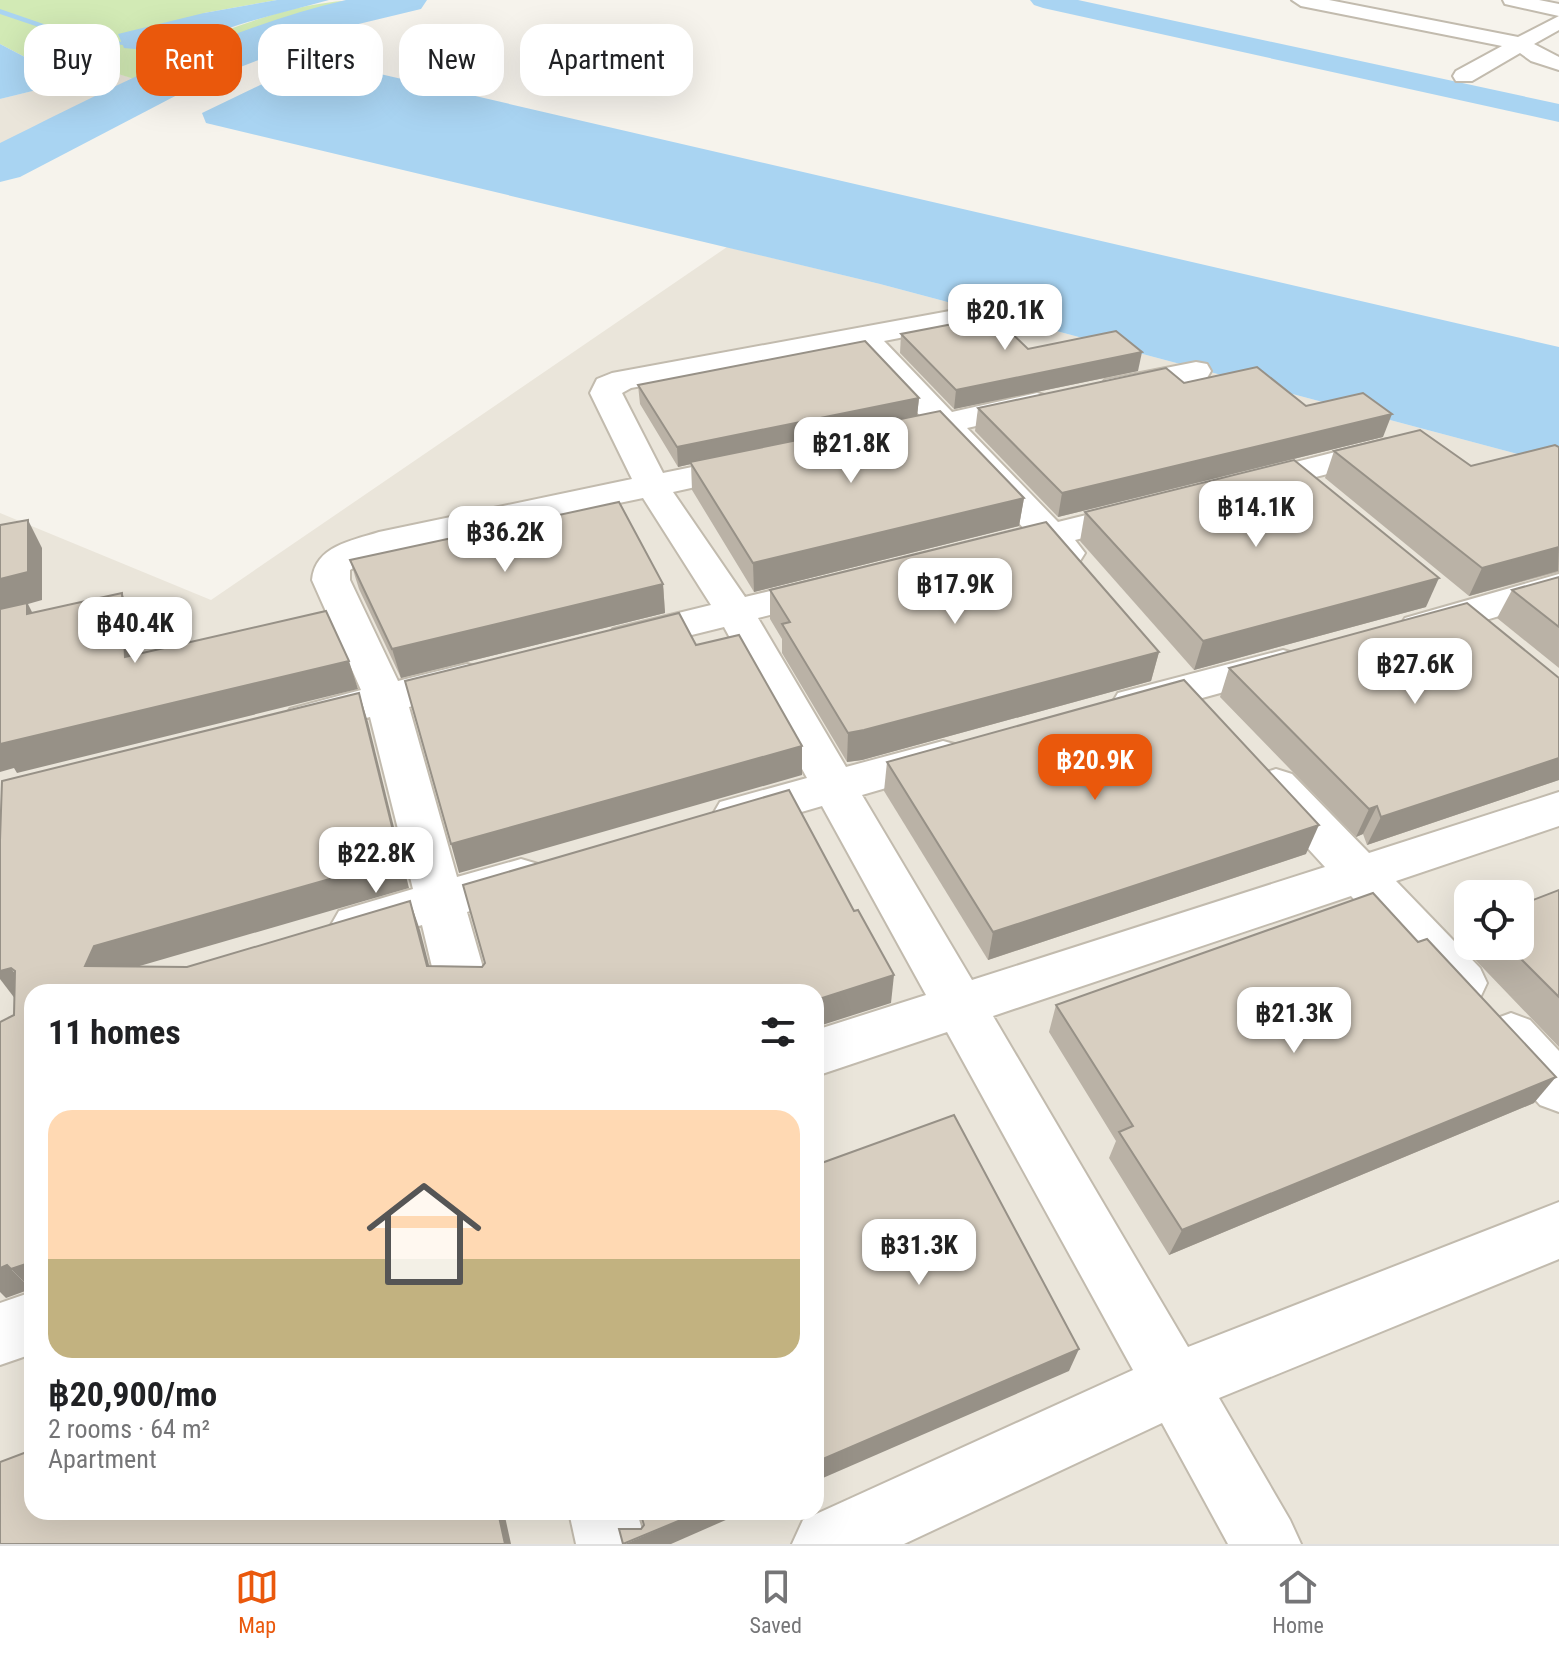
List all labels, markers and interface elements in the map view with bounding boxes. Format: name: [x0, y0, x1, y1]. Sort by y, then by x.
chip: Buy: [24, 24, 120, 96]
chip: Rent: [136, 24, 242, 96]
chip: Filters: [258, 24, 383, 96]
chip: New: [399, 24, 504, 96]
chip: Apartment: [520, 24, 693, 96]
pin: ฿20.1K: [940, 284, 1070, 352]
text: ฿20.1K: [966, 295, 1044, 325]
pin: ฿21.8K: [786, 417, 916, 485]
text: ฿21.8K: [812, 428, 890, 458]
pin: ฿14.1K: [1191, 481, 1321, 549]
text: ฿14.1K: [1217, 492, 1295, 522]
pin: ฿36.2K: [440, 506, 570, 574]
text: ฿36.2K: [466, 517, 544, 547]
pin: ฿17.9K: [890, 558, 1020, 626]
text: ฿17.9K: [916, 569, 994, 599]
pin: ฿40.4K: [70, 597, 200, 665]
text: ฿40.4K: [96, 608, 174, 638]
pin: ฿27.6K: [1350, 638, 1480, 706]
text: ฿27.6K: [1376, 649, 1454, 679]
pin: ฿20.9K: [1030, 734, 1160, 802]
text: ฿20.9K: [1056, 745, 1134, 775]
pin: ฿22.8K: [311, 827, 441, 895]
text: ฿22.8K: [337, 838, 415, 868]
map controls: [1454, 880, 1534, 960]
button: locate: [1454, 880, 1534, 960]
pin: ฿21.3K: [1229, 987, 1359, 1055]
text: ฿21.3K: [1255, 998, 1333, 1028]
icon: filters: [756, 1010, 800, 1054]
text: 11 homes: [48, 1012, 181, 1052]
icon: home: [352, 1162, 496, 1306]
pin: ฿31.3K: [854, 1219, 984, 1287]
text: ฿31.3K: [880, 1230, 958, 1260]
text: ฿20,900/mo: [48, 1374, 217, 1414]
text: 2 rooms · 64 m²: [48, 1414, 210, 1444]
text: Apartment: [48, 1444, 157, 1474]
tab: Map: [235, 1565, 279, 1638]
tab: Saved: [750, 1565, 802, 1638]
tab: Home: [1272, 1565, 1324, 1638]

